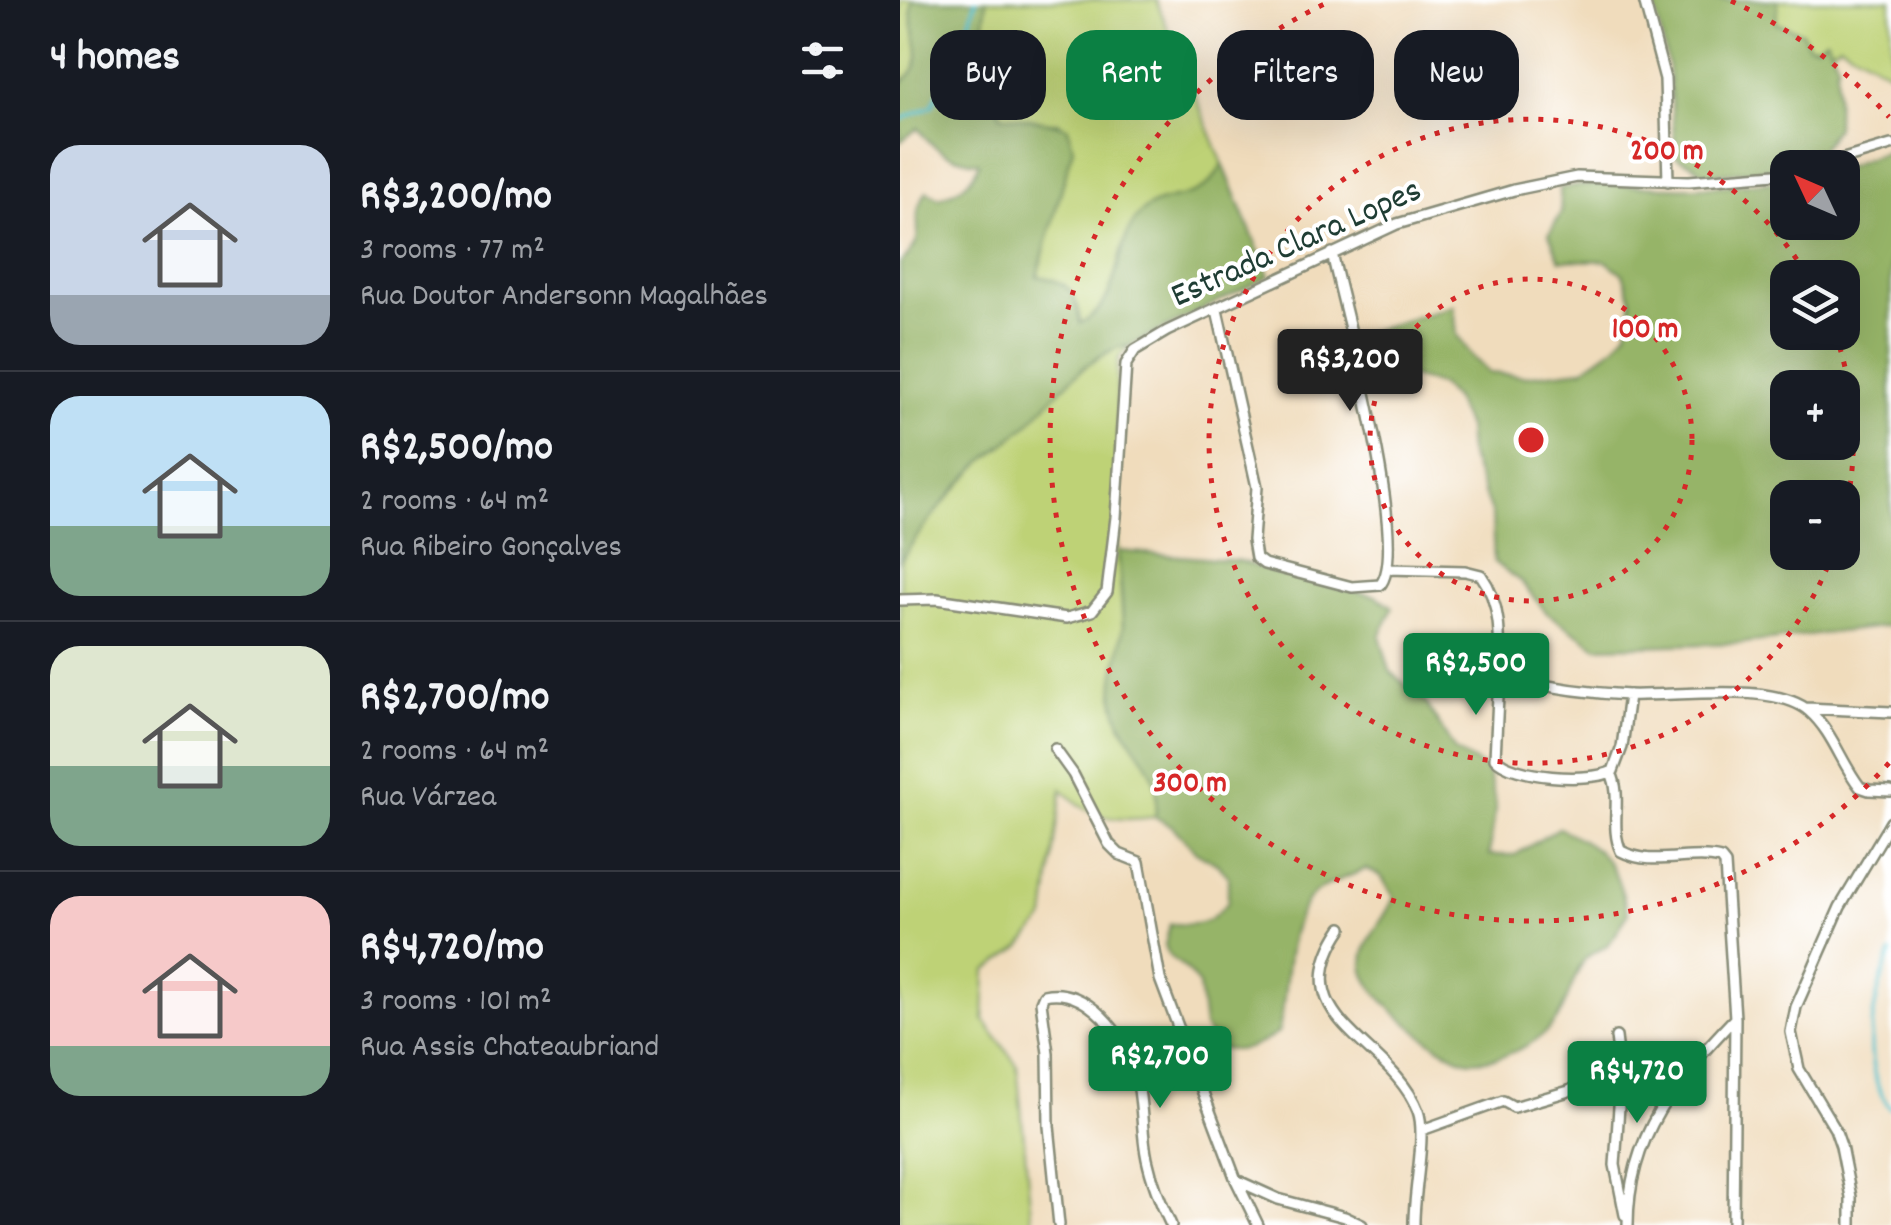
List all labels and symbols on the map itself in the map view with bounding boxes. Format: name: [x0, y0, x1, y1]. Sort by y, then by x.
text: 200 m: [1630, 132, 1704, 175]
north arrow: [1770, 150, 1860, 240]
street label: Estrada Clara Lopes: [1164, 167, 1430, 323]
text: 100 m: [1612, 310, 1678, 353]
pin: R$3,200: [1258, 329, 1442, 414]
centre of rings: [1513, 422, 1549, 458]
pin: R$2,500: [1384, 633, 1568, 718]
text: 300 m: [1153, 764, 1227, 807]
pin: R$2,700: [1068, 1026, 1252, 1111]
pin: R$4,720: [1545, 1041, 1729, 1126]

